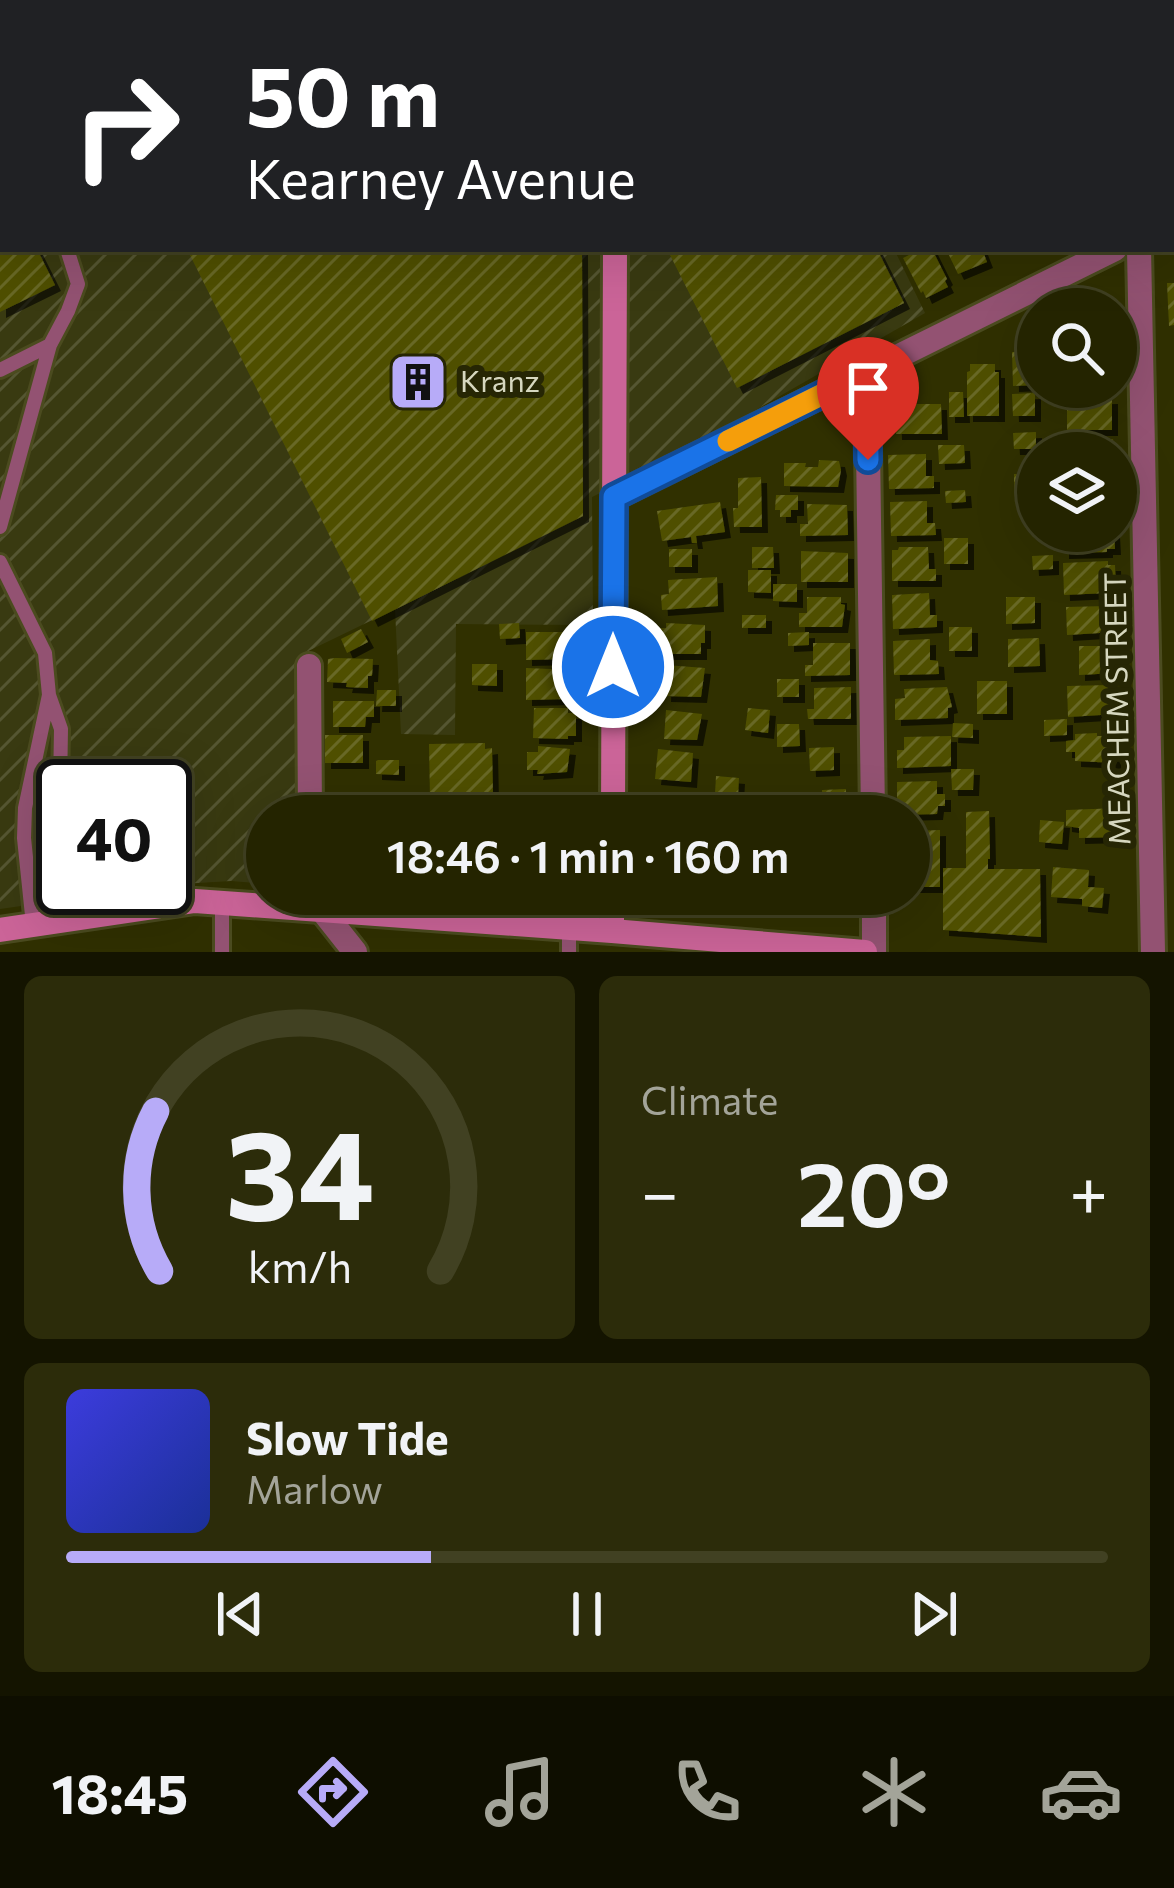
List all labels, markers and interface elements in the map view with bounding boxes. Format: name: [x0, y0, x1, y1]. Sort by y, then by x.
text: 50 m: [246, 42, 440, 144]
icon: right: [48, 48, 204, 204]
text: Kearney Avenue: [246, 144, 636, 210]
map controls: [1017, 288, 1137, 552]
button: search: [1017, 288, 1137, 408]
pin: [817, 337, 919, 460]
building icon: Kranz: [387, 351, 449, 413]
icon: arrive: [835, 355, 901, 421]
place label: Kranz: [460, 361, 540, 398]
button: layers: [1017, 432, 1137, 552]
street label: MEACHEM STREET: [1095, 572, 1136, 846]
position arrow: [550, 604, 676, 730]
speed limit sign: 40: [36, 759, 192, 915]
text: 18:46 · 1 min · 160 m: [387, 827, 789, 882]
text: Climate: [641, 1075, 778, 1123]
text: 34: [225, 1093, 374, 1246]
text: 20°: [797, 1135, 951, 1246]
text: −: [641, 1150, 679, 1231]
text: +: [1069, 1150, 1108, 1231]
text: km/h: [247, 1238, 352, 1291]
text: Slow Tide: [246, 1409, 449, 1464]
text: Marlow: [246, 1464, 383, 1512]
icon: previous: [207, 1581, 273, 1647]
icon: pause: [554, 1581, 620, 1647]
icon: next: [901, 1581, 967, 1647]
icon: directions: [291, 1750, 375, 1834]
icon: music: [478, 1750, 562, 1834]
icon: phone: [665, 1750, 749, 1834]
icon: climate: [852, 1750, 936, 1834]
icon: car: [1039, 1750, 1123, 1834]
text: 18:45: [51, 1759, 188, 1825]

